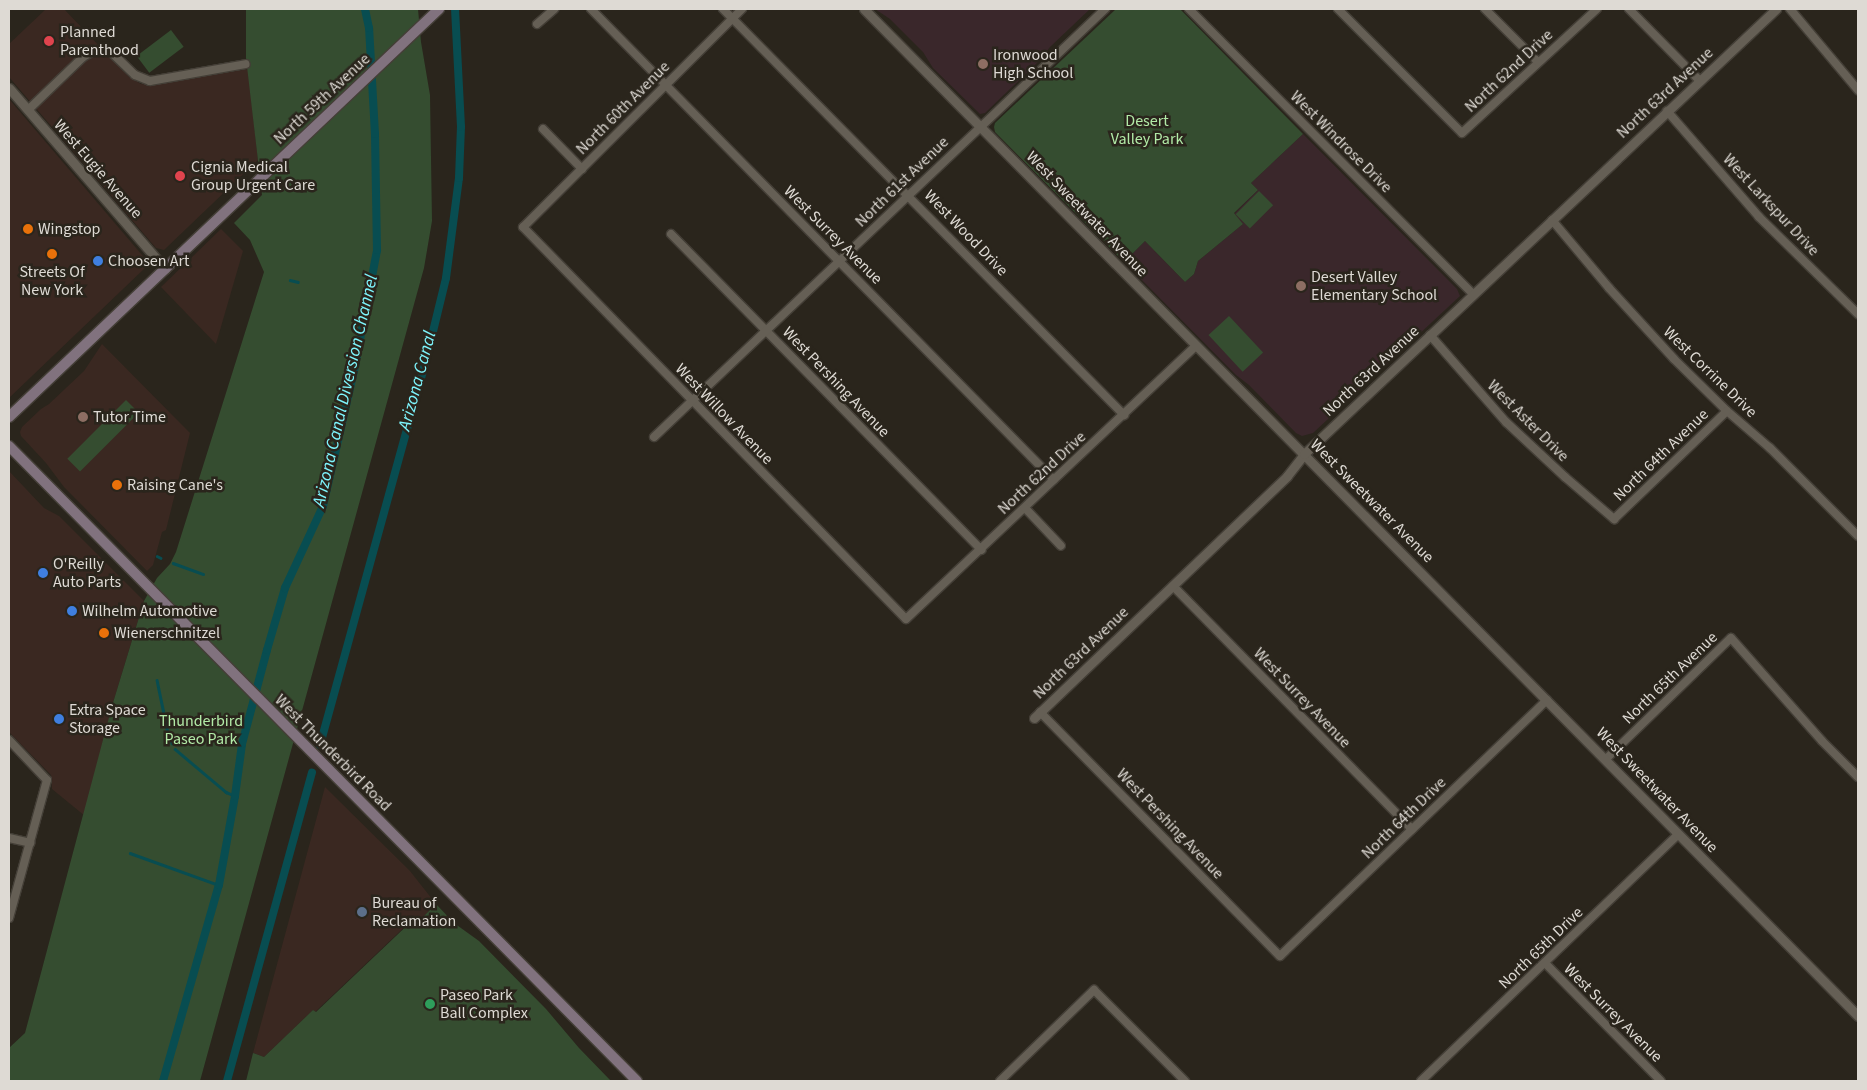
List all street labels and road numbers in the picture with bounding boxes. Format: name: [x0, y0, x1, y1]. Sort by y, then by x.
street label: North 62nd Drive: [1461, 25, 1557, 117]
street label: North 63rd Avenue: [1613, 43, 1717, 143]
street label: North 59th Avenue: [270, 50, 374, 148]
street label: North 60th Avenue: [572, 57, 674, 159]
street label: West Windrose Drive: [1286, 87, 1396, 197]
street label: West Eugie Avenue: [50, 115, 146, 223]
street label: North 61st Avenue: [851, 133, 953, 231]
street label: West Sweetwater Avenue: [1022, 147, 1152, 281]
street label: West Larkspur Drive: [1719, 150, 1823, 260]
street label: West Surrey Avenue: [780, 182, 886, 288]
street label: West Wood Drive: [920, 186, 1012, 280]
street label: North 63rd Avenue: [1319, 321, 1423, 421]
street label: West Corrine Drive: [1659, 322, 1761, 422]
street label: West Pershing Avenue: [778, 323, 894, 441]
street label: West Willow Avenue: [671, 360, 777, 468]
street label: West Aster Drive: [1483, 376, 1573, 466]
street label: North 64th Avenue: [1610, 405, 1712, 505]
street label: North 62nd Drive: [994, 427, 1090, 519]
street label: West Sweetwater Avenue: [1306, 435, 1438, 567]
street label: North 63rd Avenue: [1030, 603, 1132, 703]
street label: North 65th Avenue: [1619, 628, 1721, 728]
street label: West Surrey Avenue: [1249, 644, 1355, 752]
street label: West Thunderbird Road: [271, 691, 395, 815]
street label: West Sweetwater Avenue: [1592, 723, 1722, 857]
street label: West Pershing Avenue: [1112, 765, 1228, 883]
street label: North 64th Drive: [1358, 773, 1450, 863]
street label: North 65th Drive: [1495, 903, 1587, 993]
street label: West Surrey Avenue: [1560, 960, 1666, 1066]

